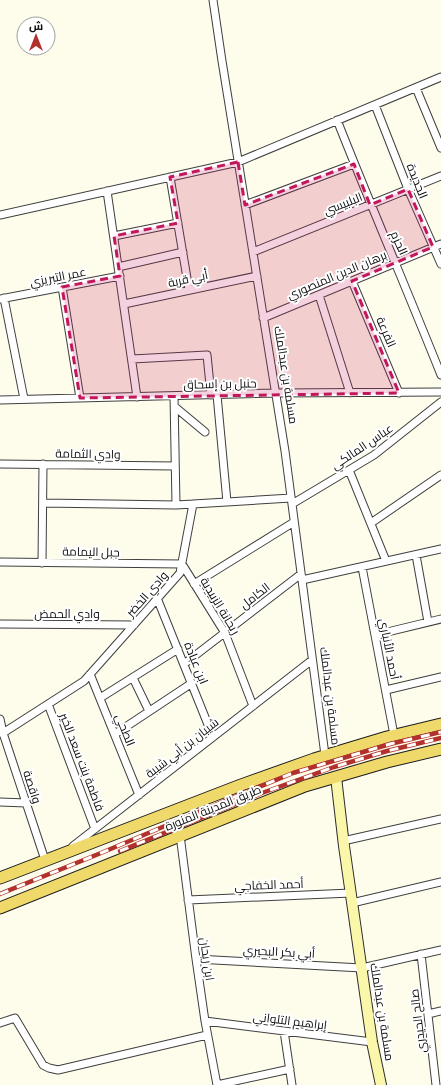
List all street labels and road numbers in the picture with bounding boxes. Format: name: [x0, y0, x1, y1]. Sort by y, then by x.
street label: الجديدة: [400, 159, 435, 202]
street label: البلبيسي: [320, 185, 366, 222]
street label: الحزم: [384, 227, 415, 259]
street label: برهان الدين المنصوري: [283, 243, 391, 306]
street label: عمر التبريزي: [28, 260, 88, 293]
street label: أبي قربة: [166, 263, 210, 294]
street label: الفرعة: [370, 313, 403, 351]
street label: مسلمة بن عبدالملك: [267, 324, 306, 426]
street label: حنبل بن إسحاق: [183, 371, 257, 396]
street label: عباس المالكي: [326, 417, 398, 476]
street label: وادي الثمامة: [55, 441, 121, 466]
street label: جبل اليمامة: [62, 539, 120, 564]
street label: وادي الخضر: [119, 565, 174, 623]
street label: ريحانة الزبيدية: [194, 572, 247, 639]
street label: الكامل: [234, 576, 275, 615]
street label: وادي الحمض: [34, 602, 100, 625]
street label: أحمد الأنباري: [372, 616, 407, 682]
street label: ابن عبادة: [177, 638, 215, 688]
street label: مسلمة بن عبدالملك: [313, 646, 348, 746]
street label: فاطمة بنت سعد الخير: [53, 708, 112, 815]
street label: الطحي: [109, 710, 142, 750]
street label: شيبان بن أبي شيبة: [140, 711, 224, 784]
street label: واقصة: [16, 767, 49, 807]
street label: طريق المدينة المنورة: [161, 778, 265, 837]
street label: أحمد الخفاجي: [234, 872, 304, 897]
street label: ابن ريحان: [193, 936, 222, 982]
street label: أبي بكر البحيري: [242, 938, 316, 965]
street label: مسلمة بن عبدالملك: [363, 961, 402, 1063]
street label: صالح الحيدري: [402, 988, 433, 1054]
street label: إبراهيم التلواني: [252, 1005, 328, 1036]

